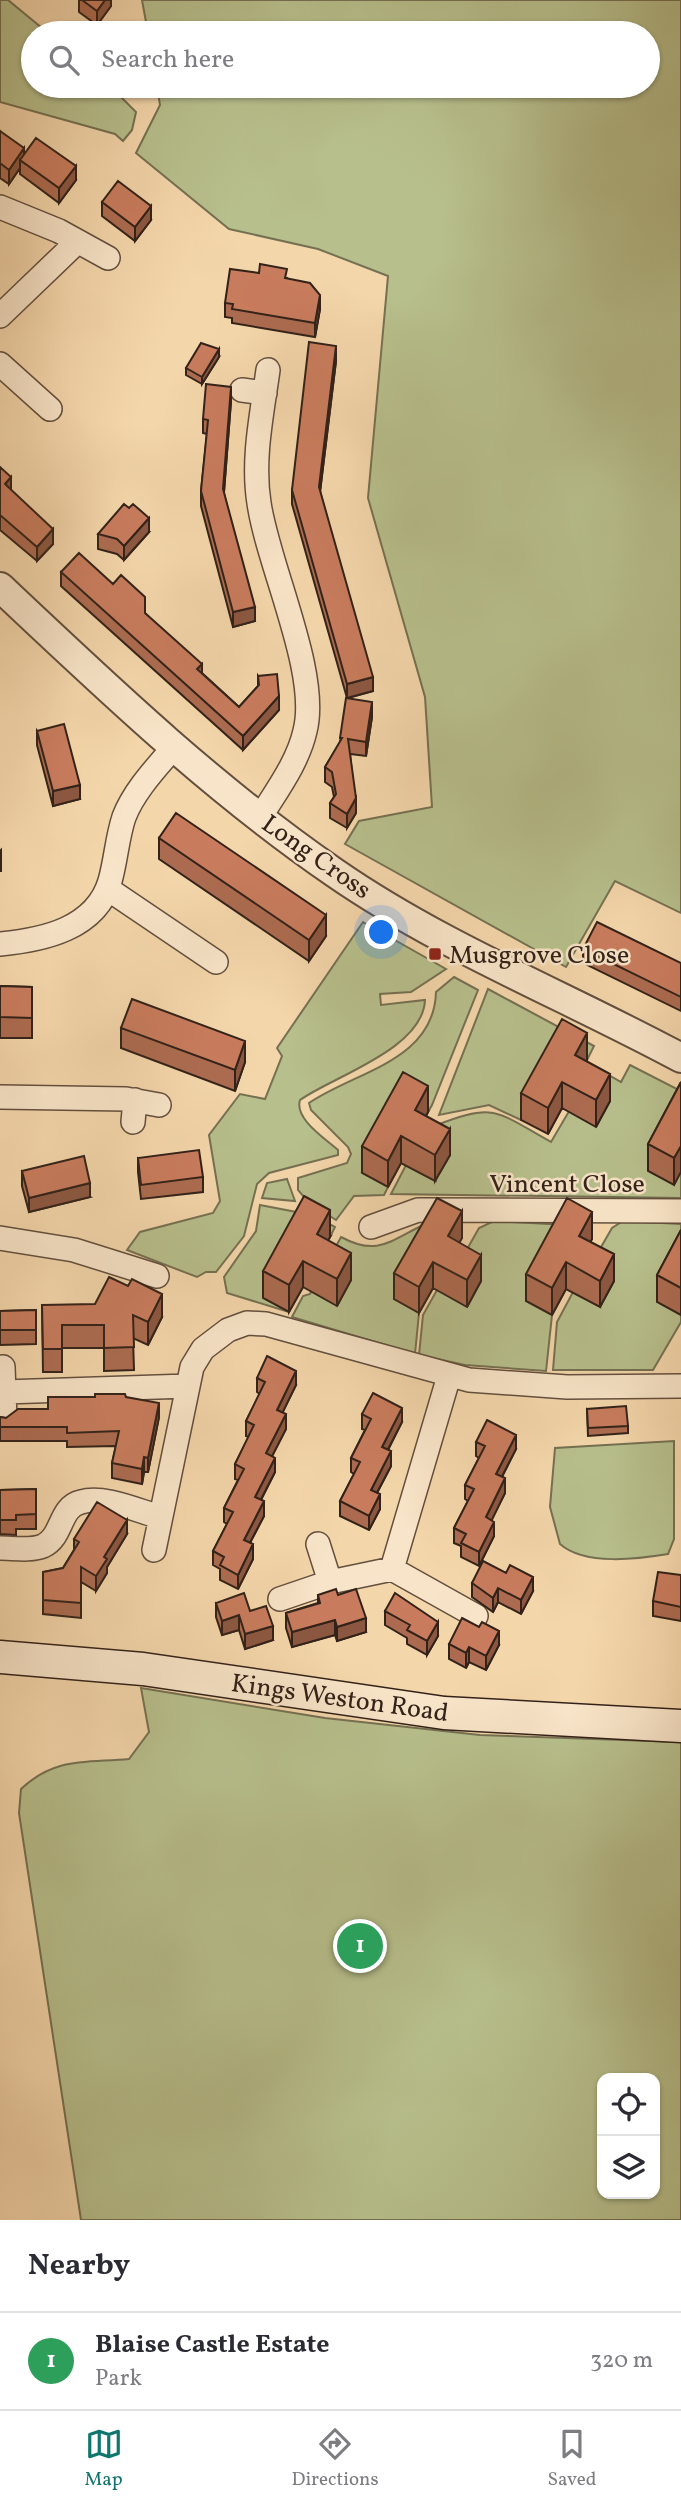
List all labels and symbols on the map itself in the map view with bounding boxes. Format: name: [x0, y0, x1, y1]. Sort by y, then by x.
street label: Long Cross: [254, 807, 378, 909]
your location: [364, 915, 398, 949]
place label: Musgrove Close: [449, 938, 629, 974]
marker: Musgrove Close: [427, 946, 443, 962]
street label: Vincent Close: [489, 1167, 645, 1203]
street label: Kings Weston Road: [229, 1666, 451, 1732]
pin: 1: [337, 1920, 383, 1972]

